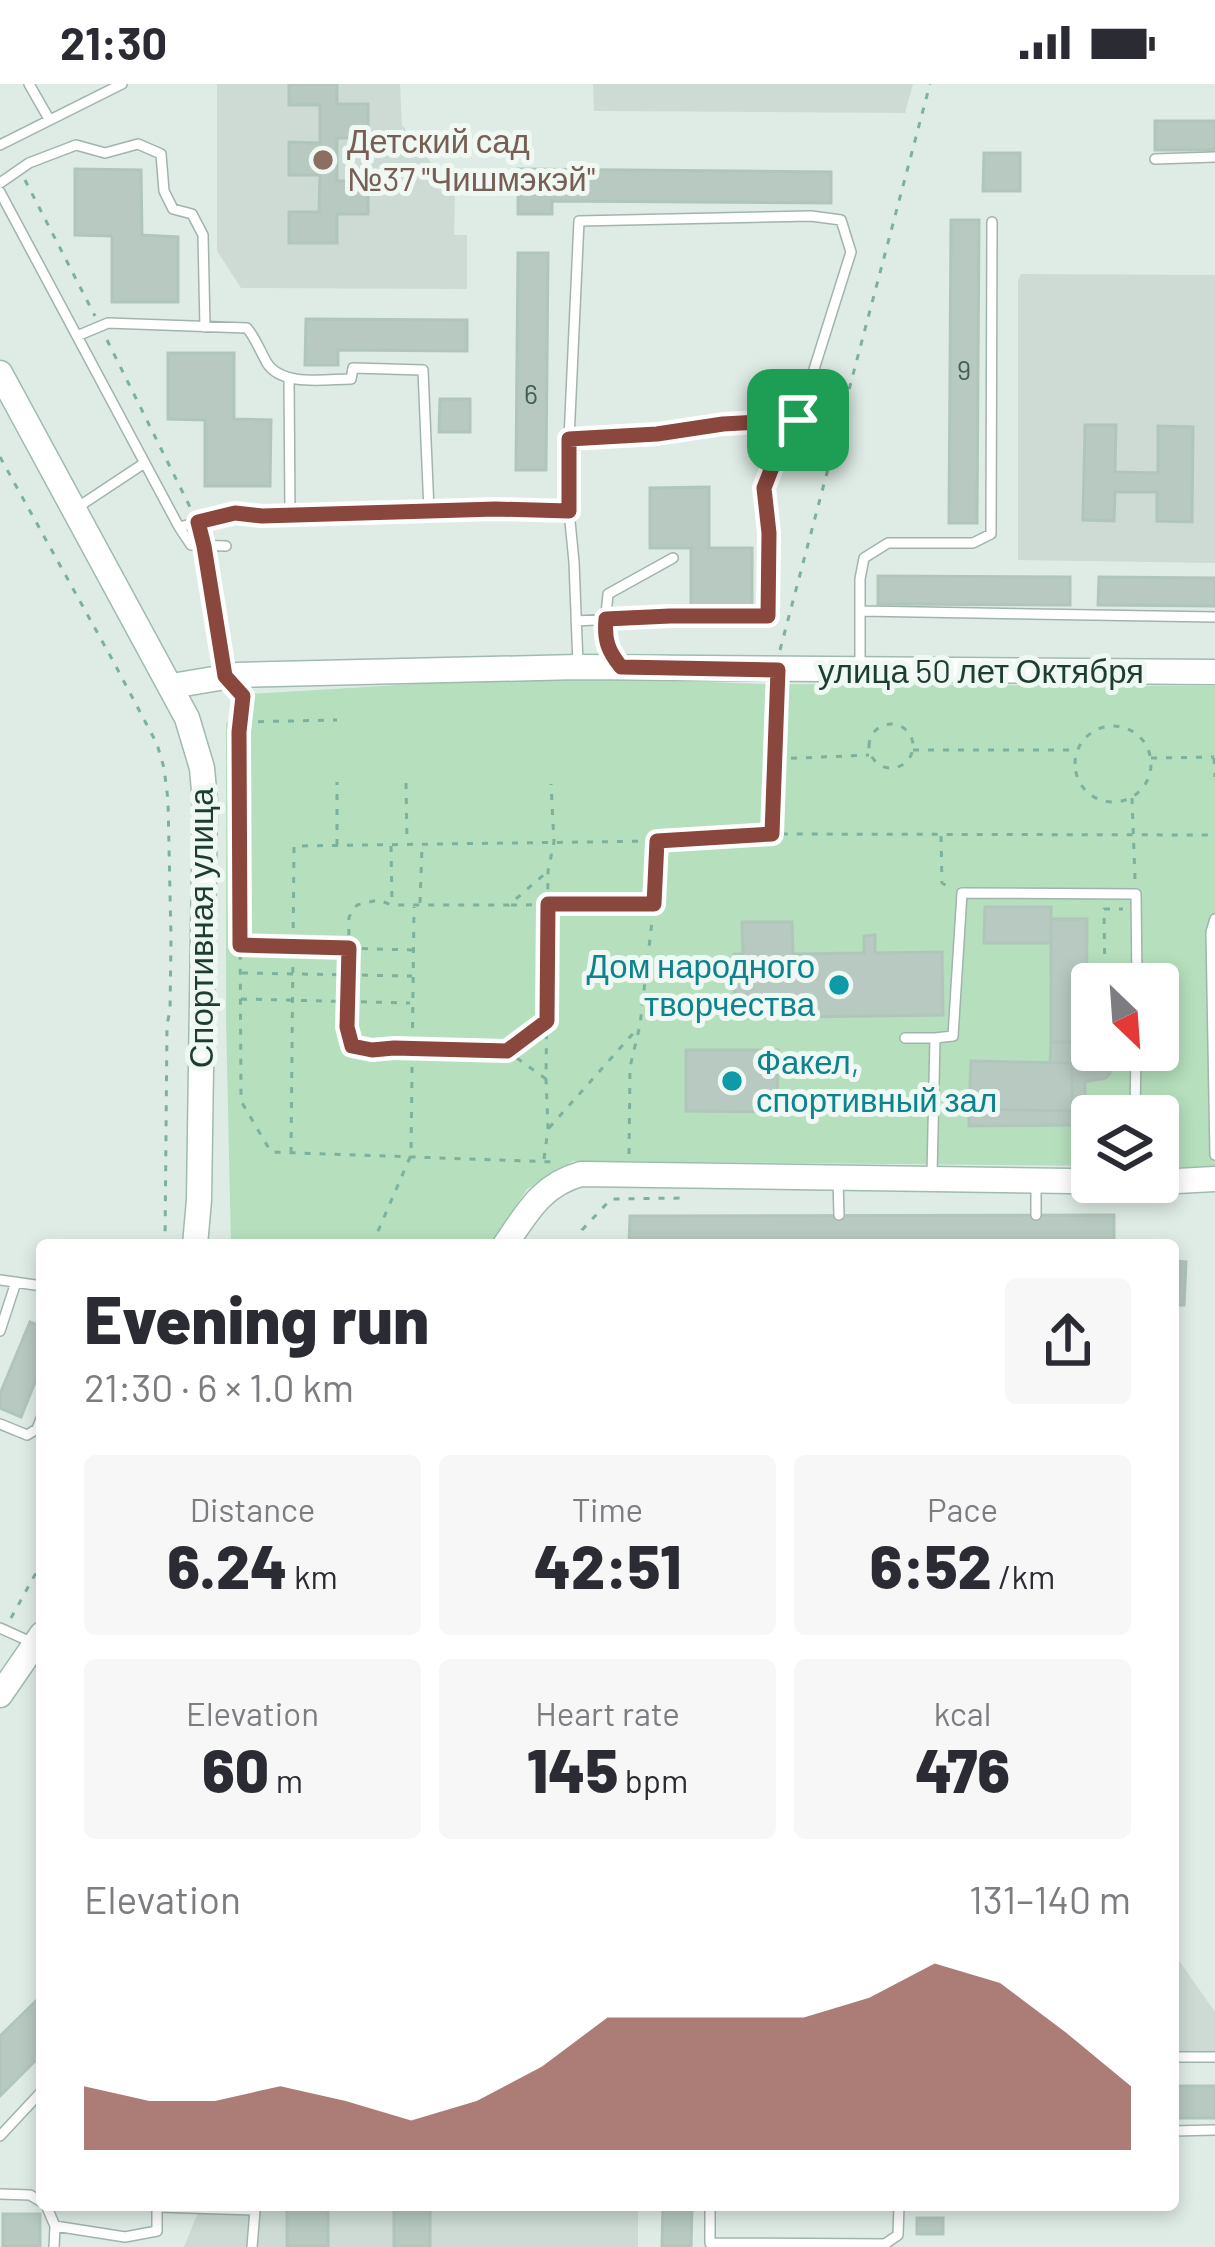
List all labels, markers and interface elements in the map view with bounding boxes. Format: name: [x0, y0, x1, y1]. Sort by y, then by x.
text: 21:30: [60, 15, 167, 69]
place label: Детский сад №37 "Чишмэкэй": [347, 120, 595, 198]
marker: Детский сад №37 "Чишмэкэй": [310, 147, 336, 173]
house number: 9: [957, 353, 971, 385]
pin: [747, 369, 849, 471]
house number: 6: [524, 377, 538, 409]
icon: arrive: [765, 387, 831, 453]
street label: улица 50 лет Октября: [818, 650, 1144, 690]
street label: Спортивная улица: [180, 787, 220, 1068]
place label: Дом народного творчества: [587, 945, 816, 1023]
north arrow: [1071, 963, 1179, 1071]
map controls: [1071, 963, 1179, 1203]
marker: Дом народного творчества: [826, 972, 852, 998]
place label: Факел, спортивный зал: [756, 1041, 997, 1119]
marker: Факел, спортивный зал: [719, 1068, 745, 1094]
button: layers: [1071, 1095, 1179, 1203]
text: Evening run: [84, 1278, 429, 1357]
button: share: [1005, 1278, 1131, 1404]
text: 21:30 · 6 × 1.0 km: [84, 1363, 354, 1410]
text: Distance: [190, 1489, 315, 1529]
text: Time: [572, 1489, 643, 1529]
text: Pace: [927, 1489, 998, 1529]
text: 6.24: [167, 1529, 287, 1601]
text: 42:51: [534, 1529, 681, 1601]
text: 6:52: [870, 1529, 992, 1601]
text: km: [287, 1556, 338, 1596]
text: /km: [992, 1556, 1055, 1596]
text: Elevation: [186, 1693, 319, 1733]
text: Heart rate: [535, 1693, 680, 1733]
text: kcal: [934, 1693, 991, 1733]
text: 60: [202, 1733, 269, 1805]
text: 145: [527, 1733, 618, 1805]
text: 476: [915, 1733, 1010, 1805]
text: m: [269, 1760, 303, 1800]
text: bpm: [618, 1760, 688, 1800]
text: Elevation: [84, 1875, 241, 1922]
text: 131–140 m: [969, 1875, 1131, 1922]

